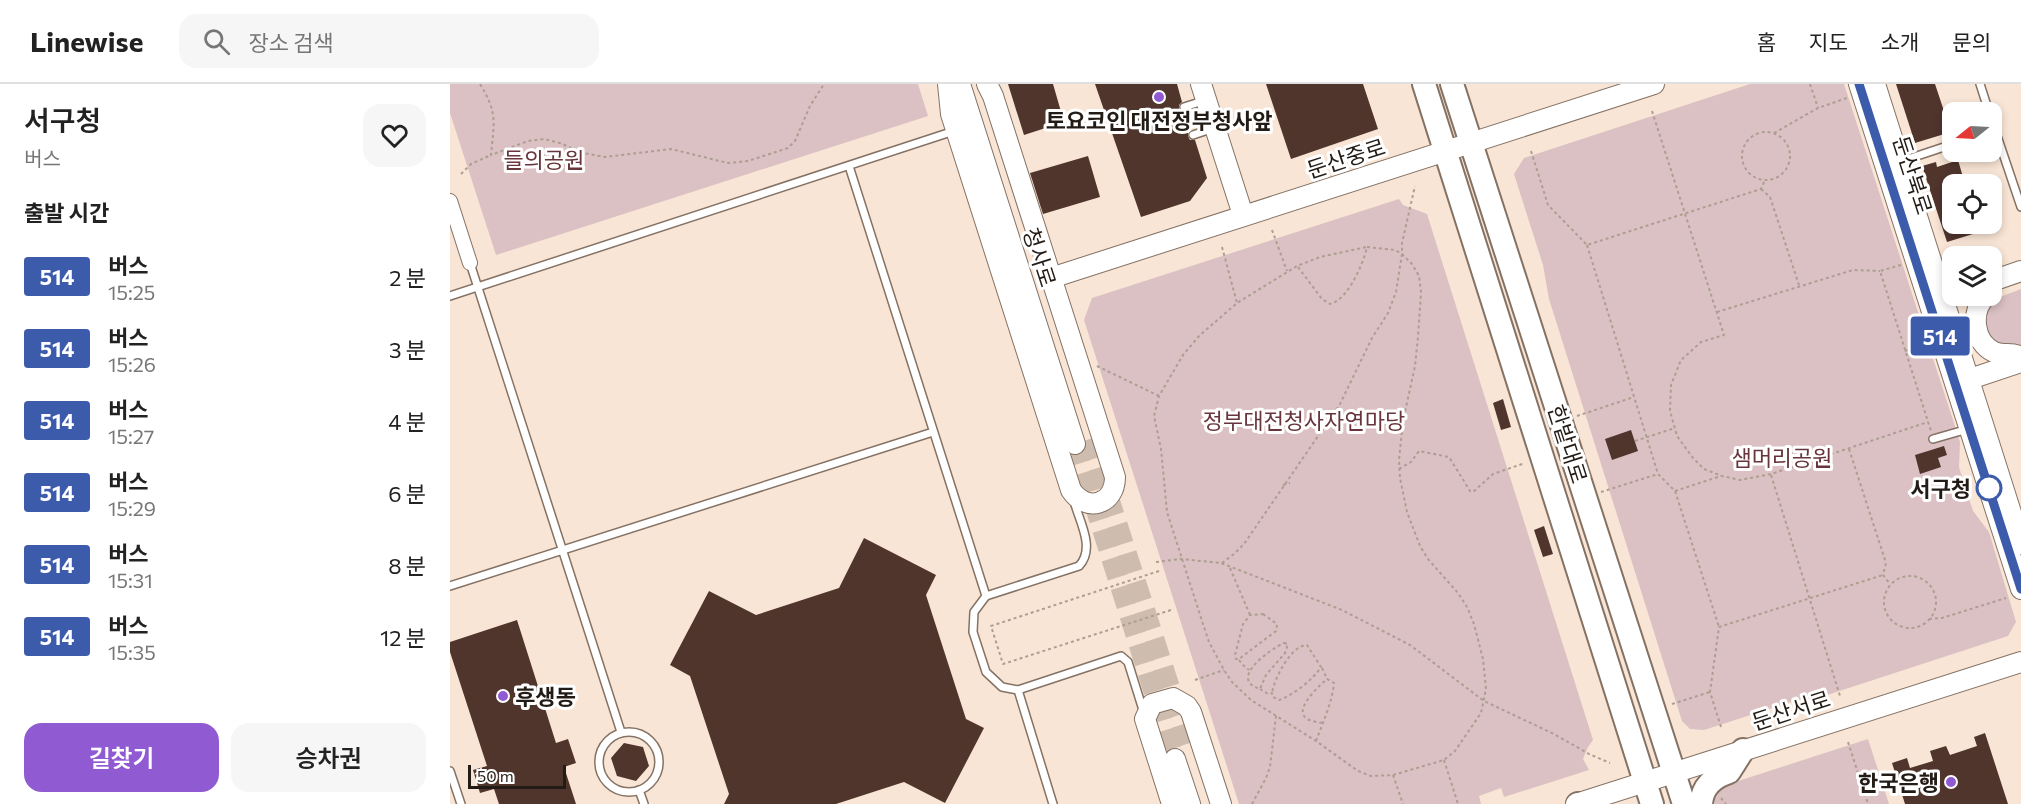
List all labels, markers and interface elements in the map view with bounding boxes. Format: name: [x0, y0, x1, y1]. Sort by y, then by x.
search box: [179, 14, 599, 68]
text: Linewise: [30, 24, 143, 58]
icon: search: [200, 25, 233, 58]
text: 장소 검색: [248, 29, 334, 56]
text: 홈: [1757, 29, 1776, 54]
text: 지도: [1809, 29, 1848, 54]
text: 소개: [1881, 29, 1919, 54]
text: 문의: [1952, 29, 1991, 54]
marker: 토요코인 대전정부청사앞: [1152, 90, 1166, 104]
north arrow: [1942, 102, 2002, 162]
map controls: [1942, 102, 2002, 306]
text: 서구청: [24, 103, 101, 137]
button: heart: [363, 104, 426, 167]
place label: 토요코인 대전정부청사앞: [1046, 107, 1272, 134]
street label: 둔산북로: [1888, 132, 1938, 218]
street label: 둔산중로: [1303, 133, 1389, 183]
text: 버스: [24, 146, 61, 170]
park label: 들의공원: [504, 146, 584, 173]
button: locate: [1942, 174, 2002, 234]
text: 출발 시간: [24, 199, 109, 226]
street label: 청사로: [1018, 224, 1062, 290]
button: layers: [1942, 246, 2002, 306]
text: 버스: [108, 252, 148, 279]
text: 514: [40, 264, 74, 289]
text: 2 분: [389, 264, 426, 291]
text: 15:25: [108, 280, 155, 304]
line badge: 514: [1906, 316, 1974, 356]
text: 버스: [108, 324, 148, 351]
text: 514: [1923, 324, 1957, 349]
text: 514: [40, 336, 74, 361]
text: 3 분: [389, 336, 426, 363]
text: 15:26: [108, 352, 156, 376]
text: 버스: [108, 396, 148, 423]
street label: 한밭대로: [1543, 401, 1593, 487]
park label: 정부대전청사자연마당: [1203, 407, 1405, 434]
text: 514: [40, 408, 74, 433]
text: 4 분: [388, 408, 426, 435]
text: 15:27: [108, 424, 154, 448]
park label: 샘머리공원: [1731, 444, 1833, 471]
text: 버스: [108, 468, 148, 495]
place label: 서구청: [1910, 475, 1971, 502]
marker: 서구청: [1976, 475, 2002, 501]
text: 514: [40, 480, 74, 505]
text: 6 분: [388, 480, 426, 507]
text: 15:29: [108, 496, 156, 520]
text: 버스: [108, 540, 148, 567]
text: 514: [40, 552, 74, 577]
text: 8 분: [388, 552, 426, 579]
text: 15:31: [108, 568, 153, 592]
text: 버스: [108, 612, 148, 639]
text: 514: [40, 624, 74, 649]
text: 12 분: [380, 624, 426, 651]
text: 15:35: [108, 640, 156, 664]
place label: 후생동: [515, 683, 576, 710]
street label: 둔산서로: [1748, 685, 1834, 735]
marker: 후생동: [496, 689, 510, 703]
button: 길찾기: [24, 723, 219, 792]
button: 승차권: [231, 723, 426, 792]
scale bar: [468, 762, 566, 790]
text: 50 m: [477, 766, 514, 785]
place label: 한국은행: [1858, 769, 1939, 796]
marker: 한국은행: [1944, 775, 1958, 789]

